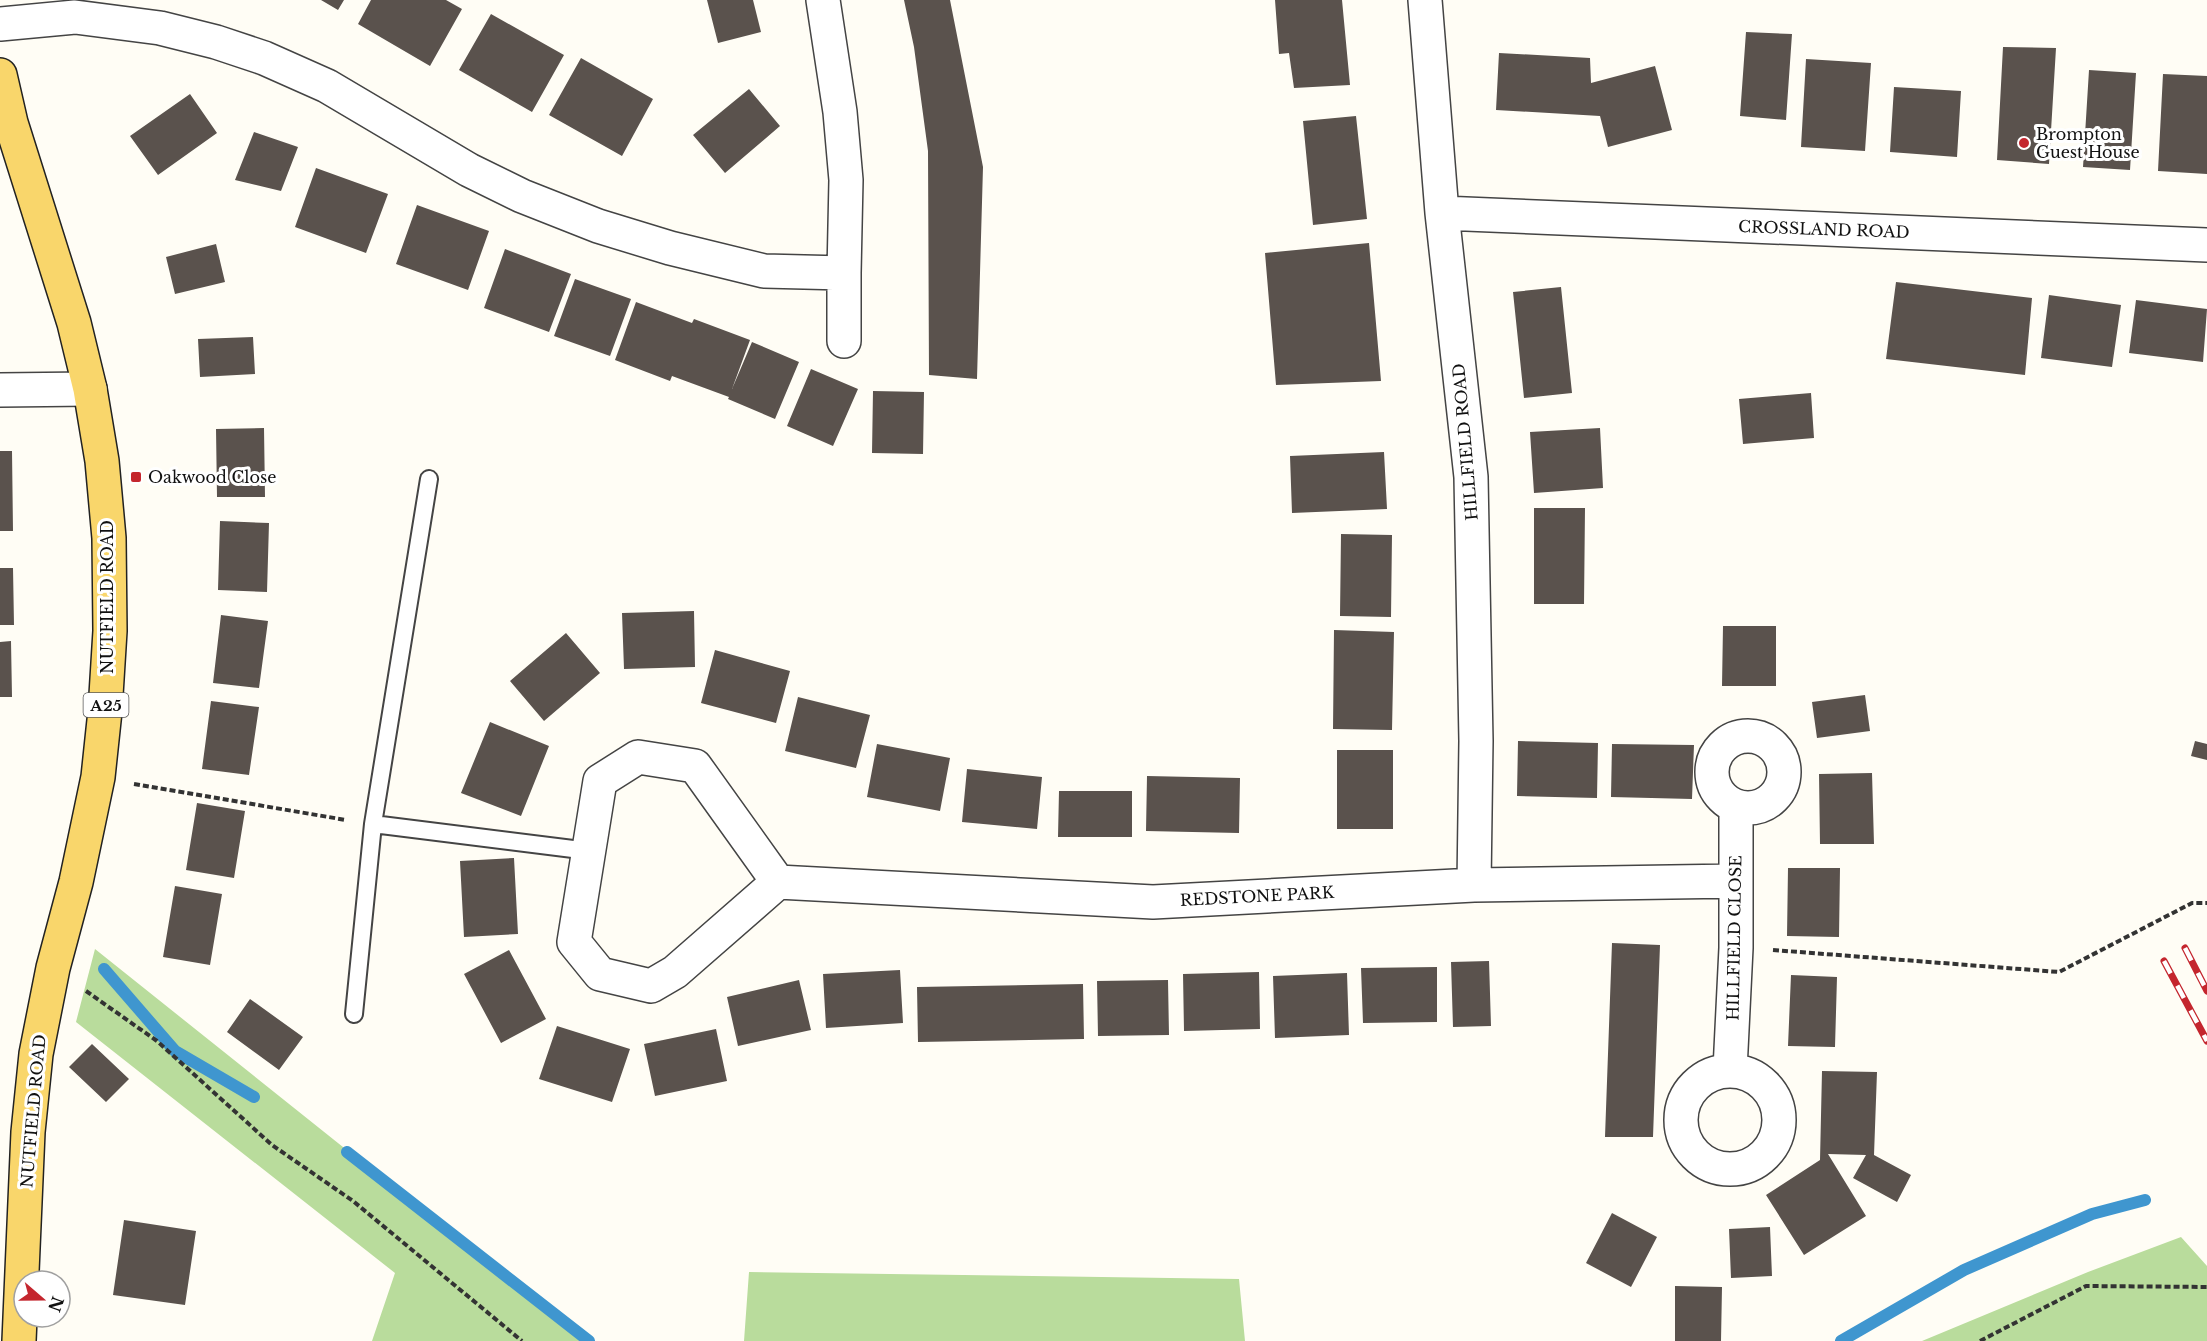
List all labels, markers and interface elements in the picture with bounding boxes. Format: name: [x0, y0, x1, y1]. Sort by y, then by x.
place label: Brompton Guest House: [2036, 124, 2140, 162]
marker: Brompton Guest House: [2017, 136, 2031, 150]
street label: CROSSLAND ROAD: [1738, 216, 1910, 242]
street label: HILLFIELD ROAD: [1448, 363, 1482, 521]
place label: Oakwood Close: [148, 467, 276, 487]
marker: Oakwood Close: [129, 470, 143, 484]
street label: NUTFIELD ROAD: [97, 520, 117, 674]
road number: A25: [84, 693, 128, 717]
street label: HILLFIELD CLOSE: [1723, 855, 1745, 1021]
street label: REDSTONE PARK: [1179, 882, 1335, 910]
street label: NUTFIELD ROAD: [16, 1033, 50, 1189]
north arrow: [12, 1269, 72, 1329]
text: N: [44, 1294, 68, 1315]

